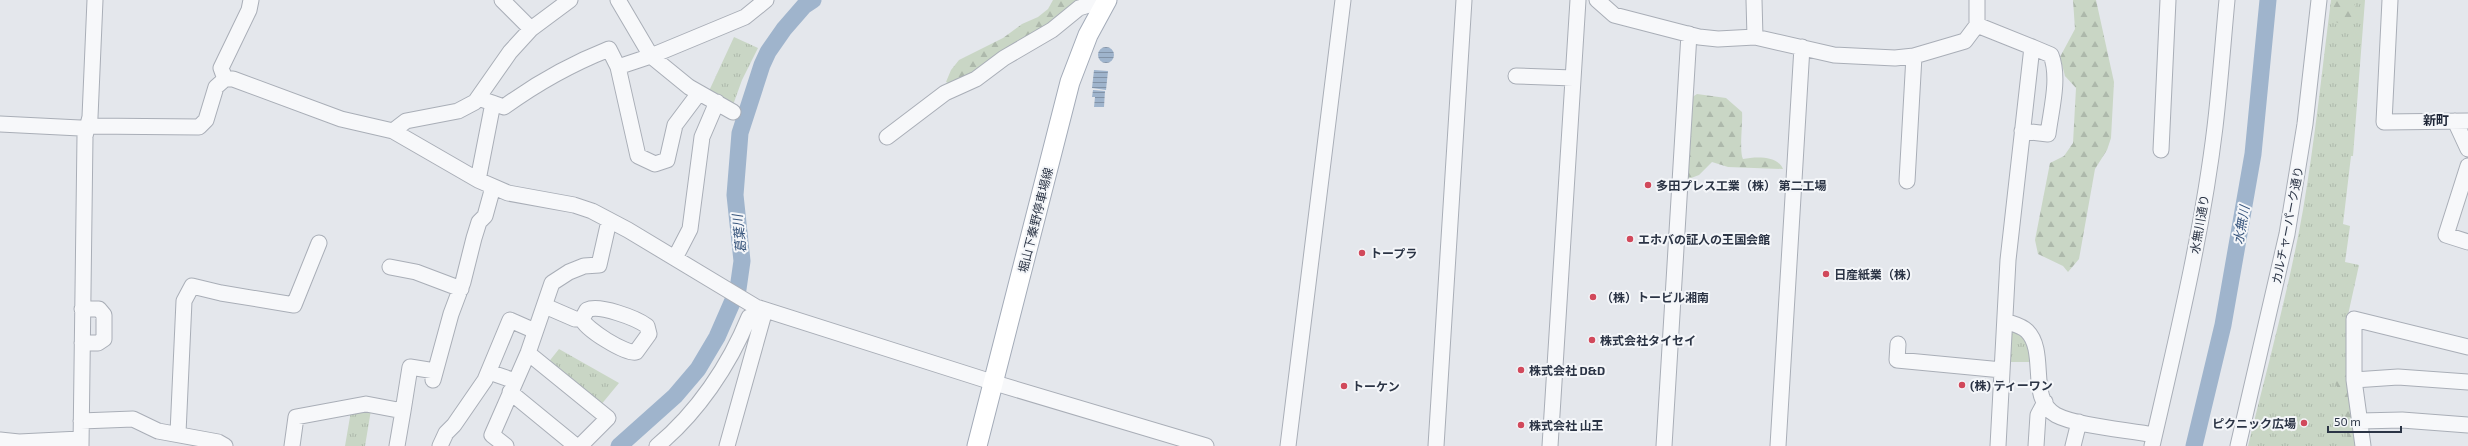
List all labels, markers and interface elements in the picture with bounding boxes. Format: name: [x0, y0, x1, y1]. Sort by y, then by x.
district label: 新町: [2423, 112, 2449, 128]
street label: カルチャーパーク通り: [2269, 165, 2305, 285]
street label: 堀山下秦野停車場線: [1015, 166, 1055, 274]
place label: 多田プレス工業（株） 第二工場: [1656, 178, 1827, 192]
marker: 多田プレス工業（株） 第二工場: [1643, 180, 1653, 190]
street label: 水無川通り: [2187, 193, 2211, 255]
water label: 水無川: [2230, 202, 2253, 246]
water label: 葛葉川: [729, 212, 749, 254]
place label: エホバの証人の王国会館: [1638, 232, 1770, 246]
marker: エホバの証人の王国会館: [1625, 234, 1635, 244]
place label: トープラ: [1370, 246, 1417, 260]
marker: トープラ: [1357, 248, 1367, 258]
place label: 日産紙業（株）: [1834, 267, 1918, 281]
marker: 日産紙業（株）: [1821, 269, 1831, 279]
place label: （株）トービル湘南: [1601, 290, 1709, 304]
marker: （株）トービル湘南: [1588, 292, 1598, 302]
place label: 株式会社タイセイ: [1600, 333, 1696, 347]
marker: 株式会社タイセイ: [1587, 335, 1597, 345]
place label: 株式会社 D&D: [1529, 363, 1605, 377]
marker: 株式会社 D&D: [1516, 365, 1526, 375]
place label: (株) ティーワン: [1970, 378, 2053, 392]
place label: トーケン: [1352, 379, 1400, 393]
marker: (株) ティーワン: [1957, 380, 1967, 390]
marker: トーケン: [1339, 381, 1349, 391]
scale bar: [2328, 408, 2401, 434]
text: 50 m: [2334, 414, 2361, 428]
place label: ピクニック広場: [2212, 416, 2296, 430]
place label: 株式会社 山王: [1529, 418, 1604, 432]
marker: ピクニック広場: [2299, 418, 2309, 428]
marker: 株式会社 山王: [1516, 420, 1526, 430]

